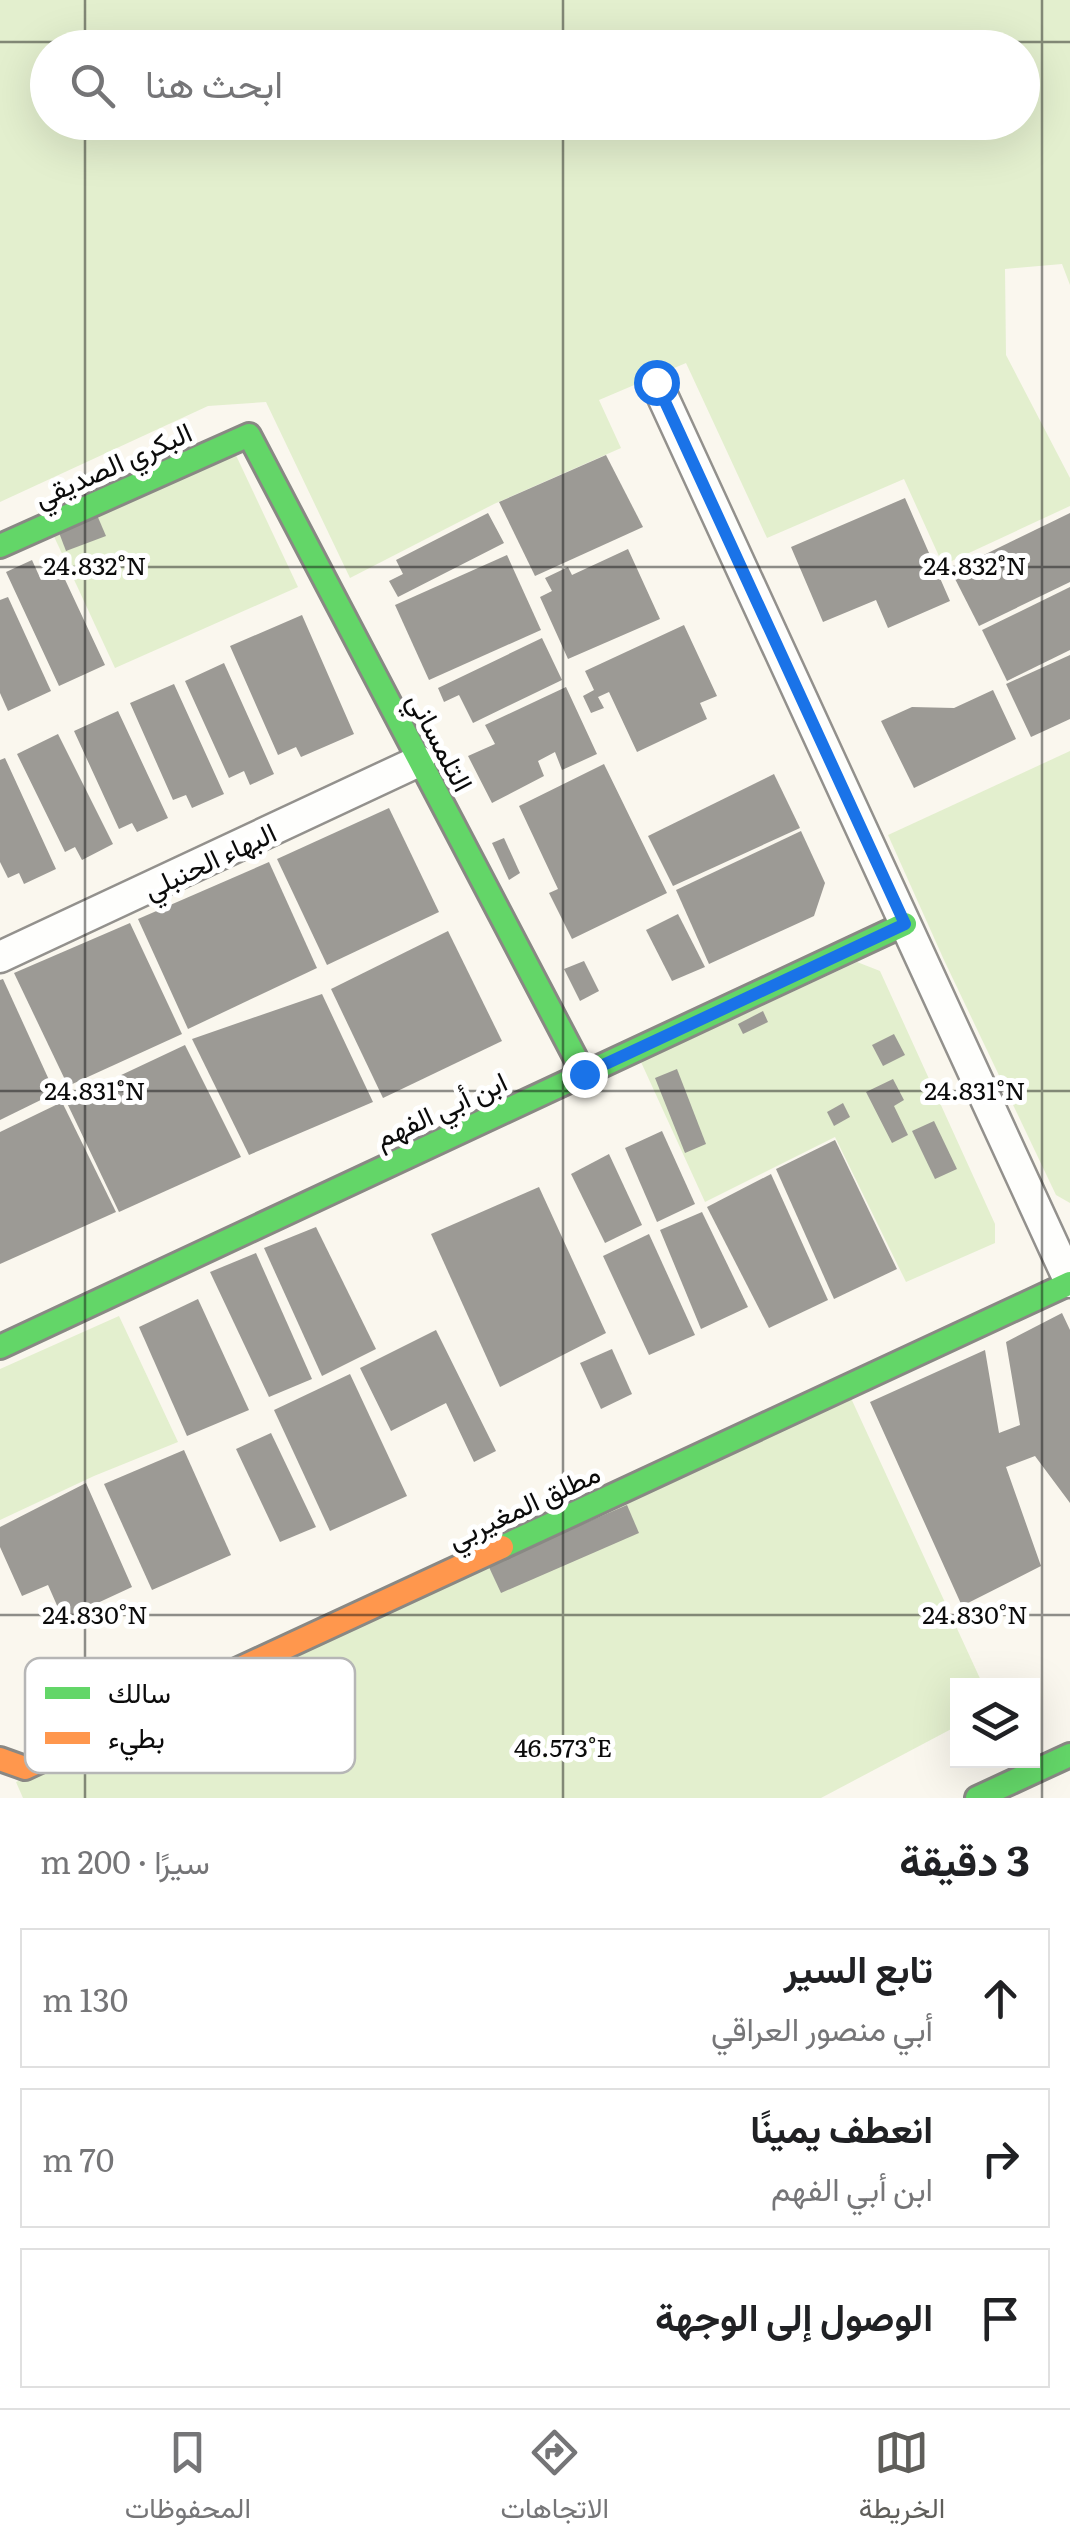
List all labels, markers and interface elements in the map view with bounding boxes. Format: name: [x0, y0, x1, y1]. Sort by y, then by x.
search box: [30, 30, 1040, 140]
text: ابحث هنا: [145, 53, 283, 110]
icon: search: [65, 58, 120, 113]
route start: [634, 360, 680, 406]
street label: البكري الصديقي: [26, 409, 199, 520]
text: 24.832°N: [43, 546, 147, 583]
text: 24.832°N: [923, 546, 1027, 583]
street label: التلمساني: [395, 684, 486, 800]
street label: البهاء الحنبلي: [136, 810, 284, 912]
route end: [562, 1052, 608, 1098]
street label: ابن أبي الفهم: [367, 1059, 515, 1161]
text: 24.831°N: [44, 1071, 146, 1108]
text: 24.831°N: [924, 1071, 1026, 1108]
street label: مطلق المغيربي: [440, 1450, 608, 1561]
text: 24.830°N: [42, 1595, 148, 1632]
text: 24.830°N: [922, 1595, 1028, 1632]
legend: [25, 1658, 355, 1773]
text: سالك: [108, 1670, 171, 1712]
map controls: [950, 1678, 1040, 1768]
button: layers: [950, 1678, 1040, 1768]
text: بطيء: [108, 1715, 165, 1761]
text: 46.573°E: [514, 1728, 612, 1765]
text: 3 دقيقة: [899, 1827, 1030, 1889]
text: سيرًا · 200 m: [40, 1836, 210, 1884]
text: تابع السير: [784, 1938, 933, 1995]
icon: ahead: [973, 1971, 1028, 2026]
text: 130 m: [42, 1974, 128, 2022]
text: أبي منصور العراقي: [711, 2003, 933, 2051]
text: انعطف يمينًا: [750, 2098, 933, 2155]
icon: right: [973, 2131, 1028, 2186]
text: 70 m: [42, 2134, 114, 2182]
text: ابن أبي الفهم: [771, 2163, 933, 2211]
text: الوصول إلى الوجهة: [655, 2286, 933, 2343]
icon: arrive: [973, 2291, 1028, 2346]
tab: المحفوظات: [125, 2425, 251, 2533]
tab: الاتجاهات: [500, 2425, 609, 2533]
tab: الخريطة: [859, 2425, 945, 2533]

